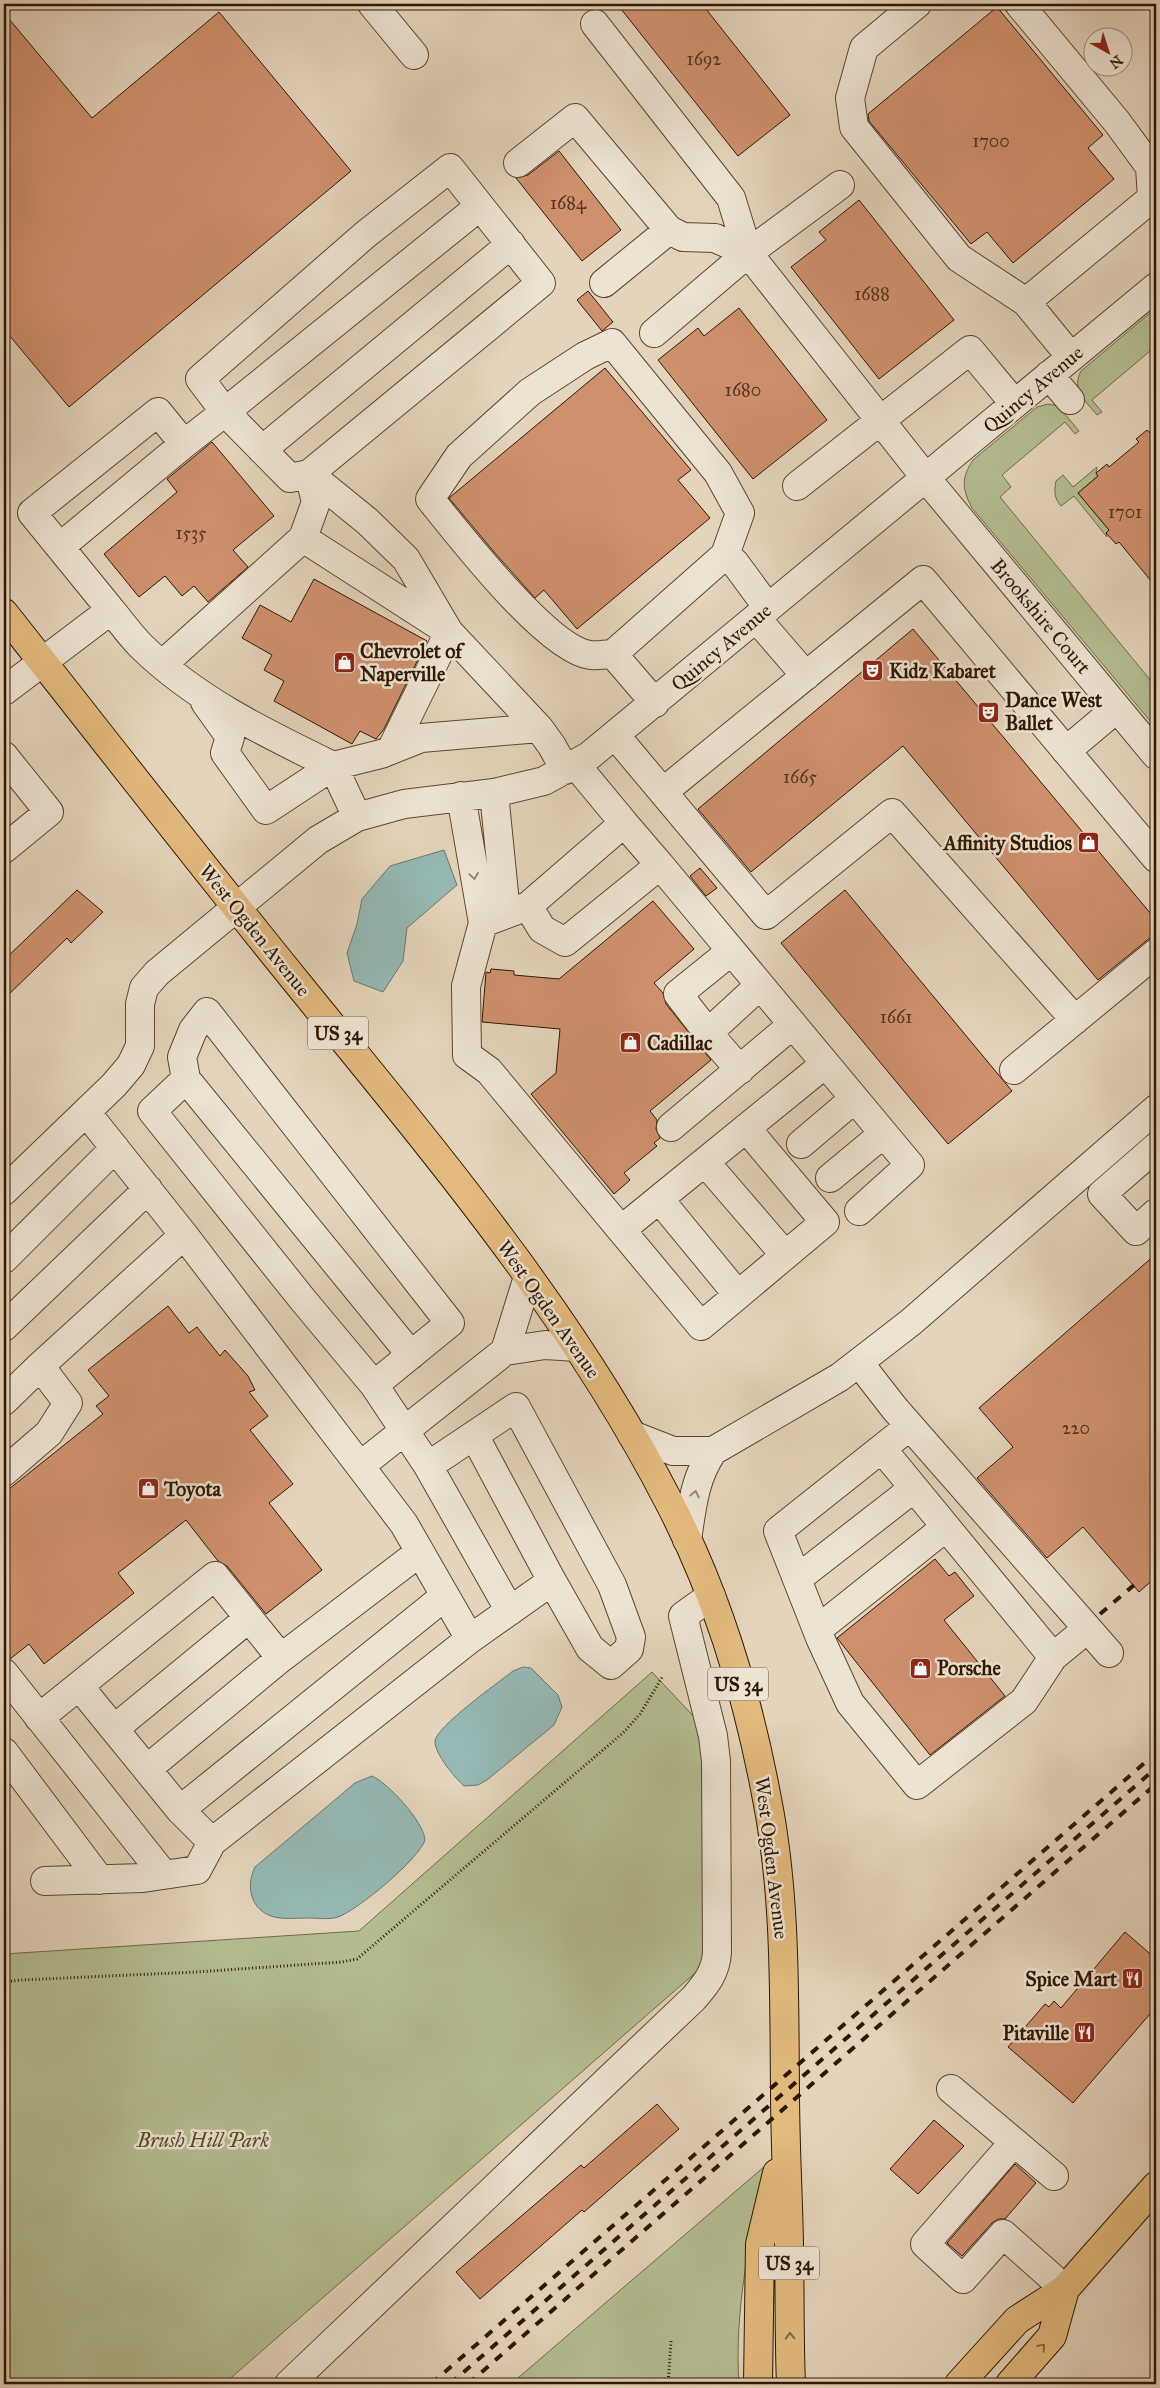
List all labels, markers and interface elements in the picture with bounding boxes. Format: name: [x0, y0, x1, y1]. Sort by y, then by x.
north arrow: [1082, 28, 1132, 78]
house number: 1692: [687, 48, 722, 70]
text: N: [1106, 51, 1126, 72]
house number: 1700: [972, 130, 1010, 152]
house number: 1684: [550, 192, 587, 214]
house number: 1688: [854, 283, 890, 305]
street label: Quincy Avenue: [978, 340, 1088, 438]
house number: 1680: [725, 379, 761, 401]
house number: 1701: [1108, 501, 1142, 523]
house number: 1535: [176, 522, 207, 544]
street label: Brookshire Court: [986, 553, 1096, 679]
street label: Quincy Avenue: [666, 598, 776, 696]
place label: Chevrolet of Naperville: [360, 639, 465, 687]
shop icon: Chevrolet of Naperville: [332, 651, 356, 675]
theatre icon: Kidz Kabaret: [861, 659, 885, 683]
place label: Kidz Kabaret: [889, 659, 997, 683]
place label: Dance West Ballet: [1005, 688, 1103, 735]
theatre icon: Dance West Ballet: [977, 700, 1001, 724]
house number: 1665: [783, 766, 818, 788]
place label: Affinity Studios: [942, 831, 1073, 856]
shop icon: Affinity Studios: [1076, 831, 1100, 855]
street label: West Ogden Avenue: [194, 859, 316, 1002]
one-way arrow: [468, 873, 479, 881]
house number: 1661: [880, 1006, 912, 1028]
road number: US 34: [308, 1016, 368, 1050]
shop icon: Cadillac: [619, 1031, 643, 1055]
place label: Cadillac: [647, 1031, 713, 1055]
street label: West Ogden Avenue: [492, 1235, 606, 1383]
house number: 220: [1062, 1417, 1090, 1439]
shop icon: Toyota: [136, 1477, 160, 1501]
place label: Toyota: [163, 1477, 222, 1502]
one-way arrow: [689, 1489, 700, 1498]
shop icon: Porsche: [909, 1656, 933, 1680]
place label: Porsche: [937, 1656, 1001, 1680]
road number: US 34: [708, 1668, 768, 1700]
street label: West Ogden Avenue: [749, 1775, 794, 1941]
place label: Spice Mart: [1025, 1967, 1118, 1992]
restaurant icon: Spice Mart: [1121, 1967, 1145, 1991]
place label: Pitaville: [1003, 2021, 1070, 2045]
restaurant icon: Pitaville: [1073, 2021, 1097, 2045]
park label: Brush Hill Park: [136, 2128, 269, 2152]
road number: US 34: [759, 2246, 819, 2280]
one-way arrow: [785, 2331, 795, 2339]
one-way arrow: [1036, 2344, 1045, 2353]

